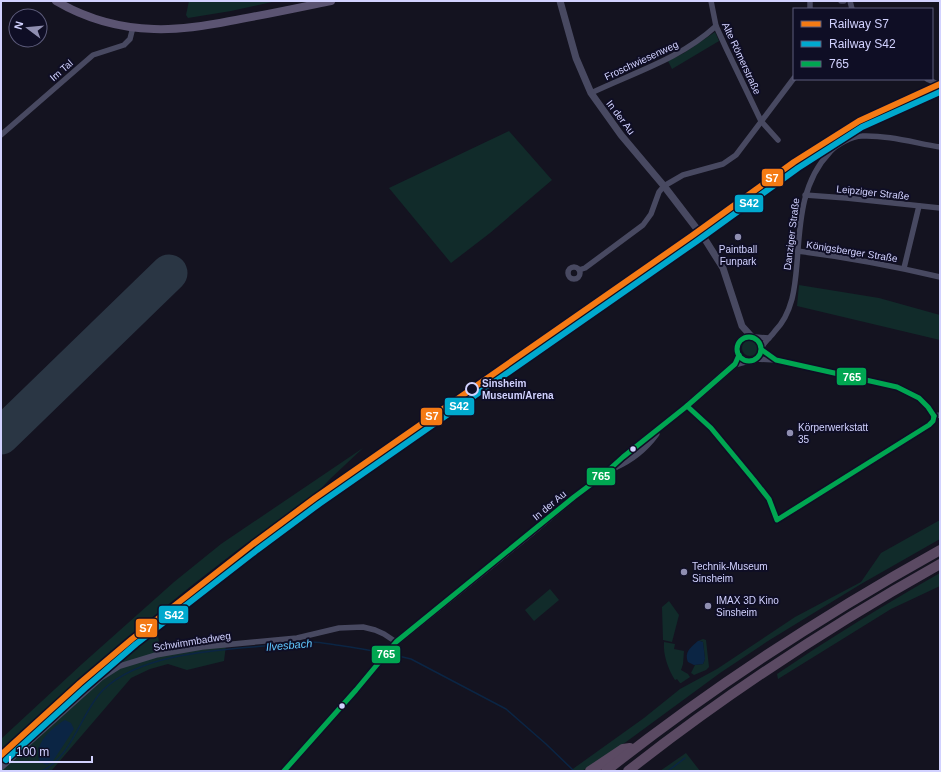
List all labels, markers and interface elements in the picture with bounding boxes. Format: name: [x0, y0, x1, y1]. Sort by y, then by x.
north arrow: [8, 8, 48, 48]
legend: [793, 8, 933, 80]
text: Railway S7: [829, 17, 889, 31]
text: N: [12, 20, 25, 31]
street label: Alte Römerstraße: [720, 20, 763, 96]
text: Railway S42: [829, 37, 896, 51]
street label: Froschwiesenweg: [603, 39, 680, 82]
text: 765: [829, 57, 849, 71]
street label: Im Tal: [48, 58, 75, 83]
street label: In der Au: [604, 98, 637, 137]
line badge: S7: [761, 168, 784, 187]
text: S7: [765, 172, 779, 184]
street label: Leipziger Straße: [836, 183, 910, 202]
line badge: S42: [734, 194, 764, 213]
text: S42: [739, 197, 759, 209]
street label: Danziger Straße: [782, 197, 801, 271]
marker: Paintball Funpark: [733, 232, 743, 242]
street label: Königsberger Straße: [805, 239, 899, 264]
place label: Paintball Funpark: [719, 244, 757, 267]
line badge: 765: [836, 367, 867, 386]
text: 765: [843, 371, 861, 383]
place label: Sinsheim Museum/Arena: [482, 378, 554, 401]
marker: Sinsheim Museum/Arena: [465, 382, 479, 396]
line badge: S42: [444, 397, 475, 416]
text: S42: [449, 400, 469, 412]
line badge: S7: [420, 407, 443, 426]
text: S7: [425, 410, 439, 422]
place label: Körperwerkstatt 35: [798, 422, 868, 445]
marker: Körperwerkstatt 35: [785, 428, 795, 438]
unlabelled marker: [628, 444, 638, 454]
line badge: 765: [586, 467, 616, 486]
text: 765: [592, 470, 610, 482]
street label: In der Au: [530, 488, 568, 522]
place label: Technik-Museum Sinsheim: [692, 561, 768, 584]
marker: Technik-Museum Sinsheim: [679, 567, 689, 577]
place label: IMAX 3D Kino Sinsheim: [716, 595, 779, 618]
marker: IMAX 3D Kino Sinsheim: [703, 601, 713, 611]
line badge: S42: [158, 605, 189, 624]
text: S42: [164, 609, 184, 621]
line badge: S7: [135, 618, 158, 638]
text: S7: [139, 622, 153, 634]
street label: Schwimmbadweg: [153, 630, 232, 653]
water label: Ilvesbach: [265, 637, 313, 653]
line badge: 765: [371, 645, 401, 664]
text: 765: [377, 648, 395, 660]
unlabelled marker: [337, 701, 347, 711]
scale bar: [10, 738, 92, 764]
text: 100 m: [16, 745, 49, 759]

